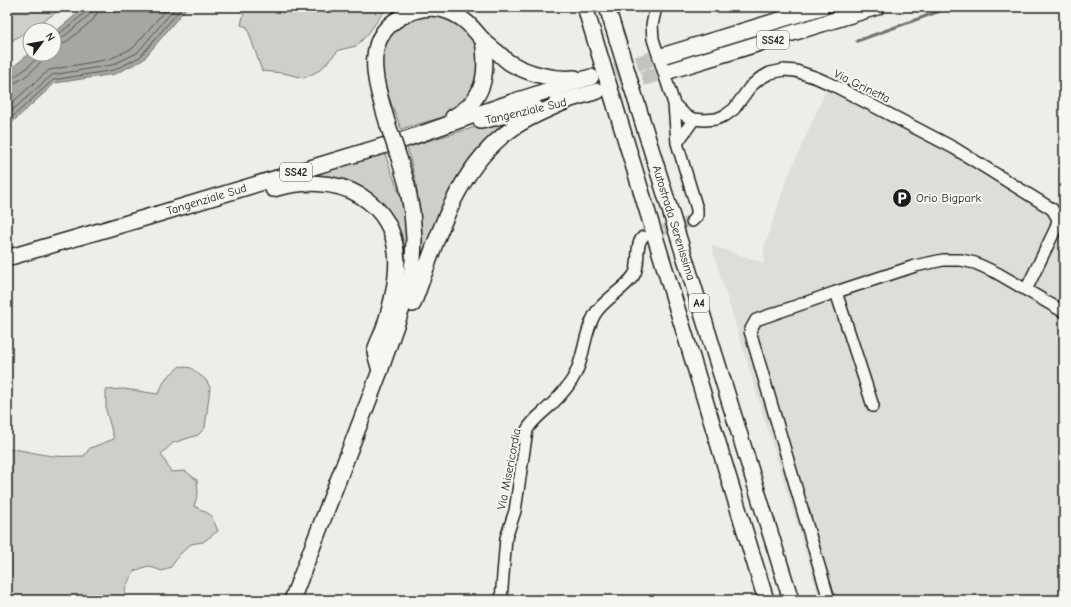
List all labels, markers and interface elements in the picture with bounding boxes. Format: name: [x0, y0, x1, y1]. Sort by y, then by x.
north arrow: [22, 22, 62, 62]
text: N: [43, 30, 57, 43]
road number: SS42: [757, 31, 789, 49]
street label: Via Grinetta: [832, 66, 892, 106]
street label: Tangenziale Sud: [484, 95, 568, 127]
road number: SS42: [280, 163, 312, 181]
street label: Autostrada Serenissima: [650, 164, 698, 282]
street label: Tangenziale Sud: [165, 181, 248, 218]
parking icon: Orio Bigpark: [891, 187, 913, 209]
place label: Orio Bigpark: [916, 191, 981, 205]
road number: A4: [689, 294, 709, 312]
street label: Via Misericordia: [494, 427, 524, 511]

